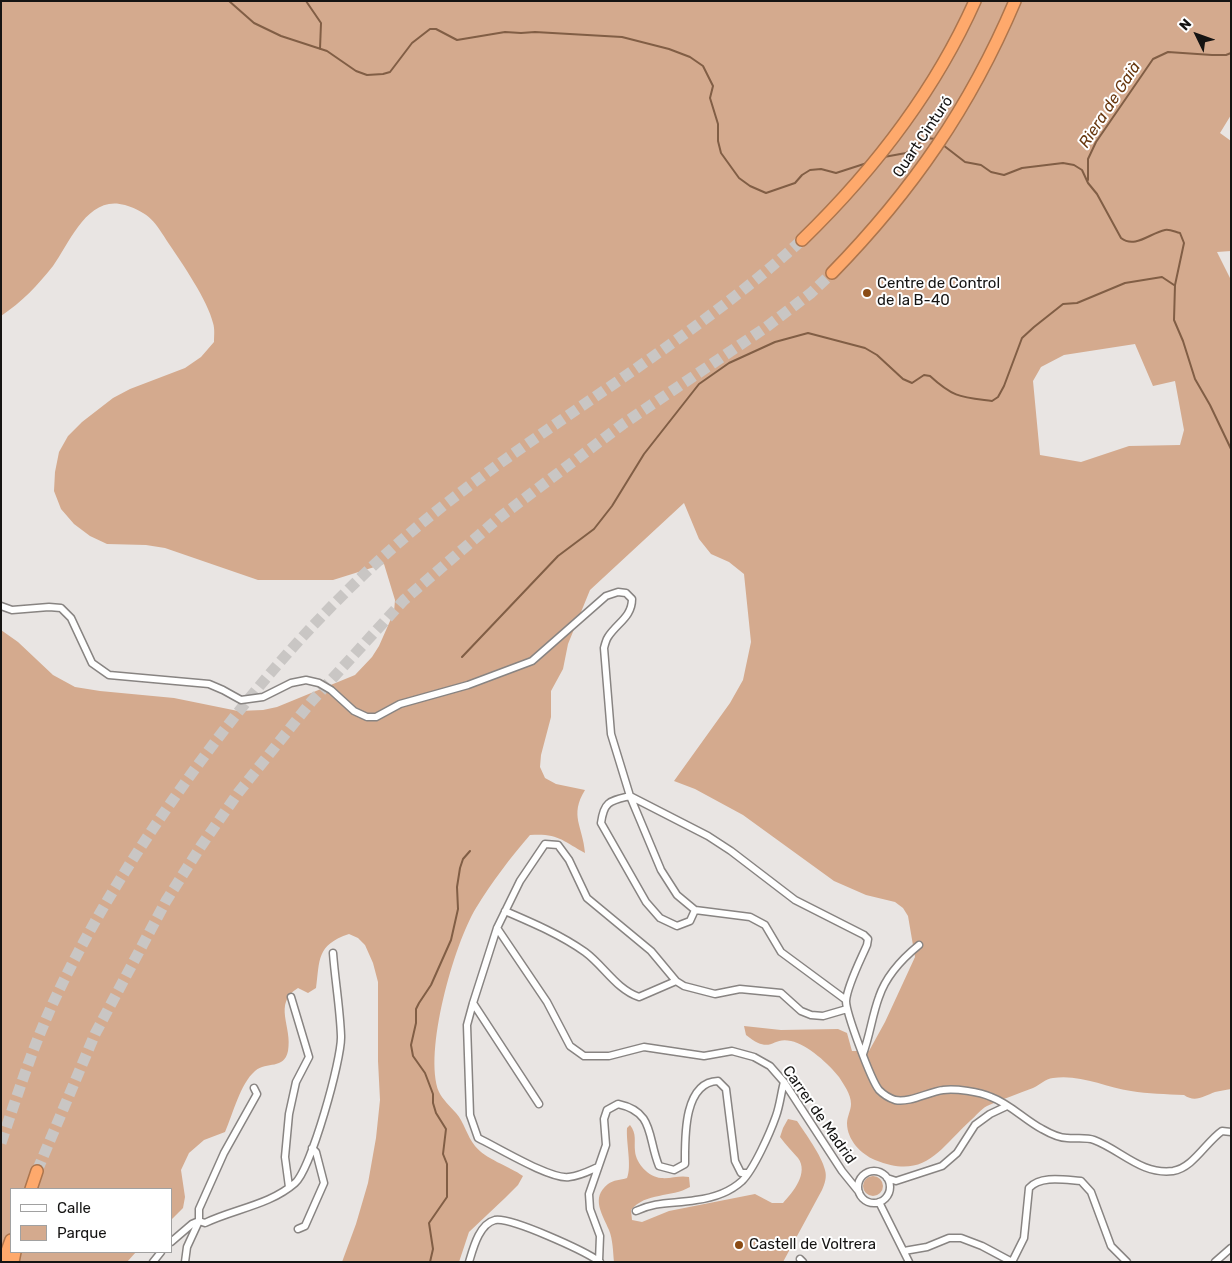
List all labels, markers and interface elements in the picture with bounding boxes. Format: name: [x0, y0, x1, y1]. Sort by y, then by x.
north arrow: [1172, 10, 1222, 60]
text: N: [1176, 15, 1195, 34]
water label: Riera de Gaià: [1075, 58, 1145, 152]
street label: Quart Cinturó: [889, 93, 957, 181]
place label: Centre de Control de la B-40: [877, 275, 1000, 310]
marker: Centre de Control de la B-40: [861, 287, 873, 299]
street label: Carrer de Madrid: [778, 1062, 860, 1168]
legend: [10, 1188, 172, 1253]
text: Calle: [57, 1199, 91, 1217]
text: Parque: [57, 1224, 107, 1242]
place label: Castell de Voltrera: [749, 1236, 876, 1254]
marker: Castell de Voltrera: [733, 1239, 745, 1251]

